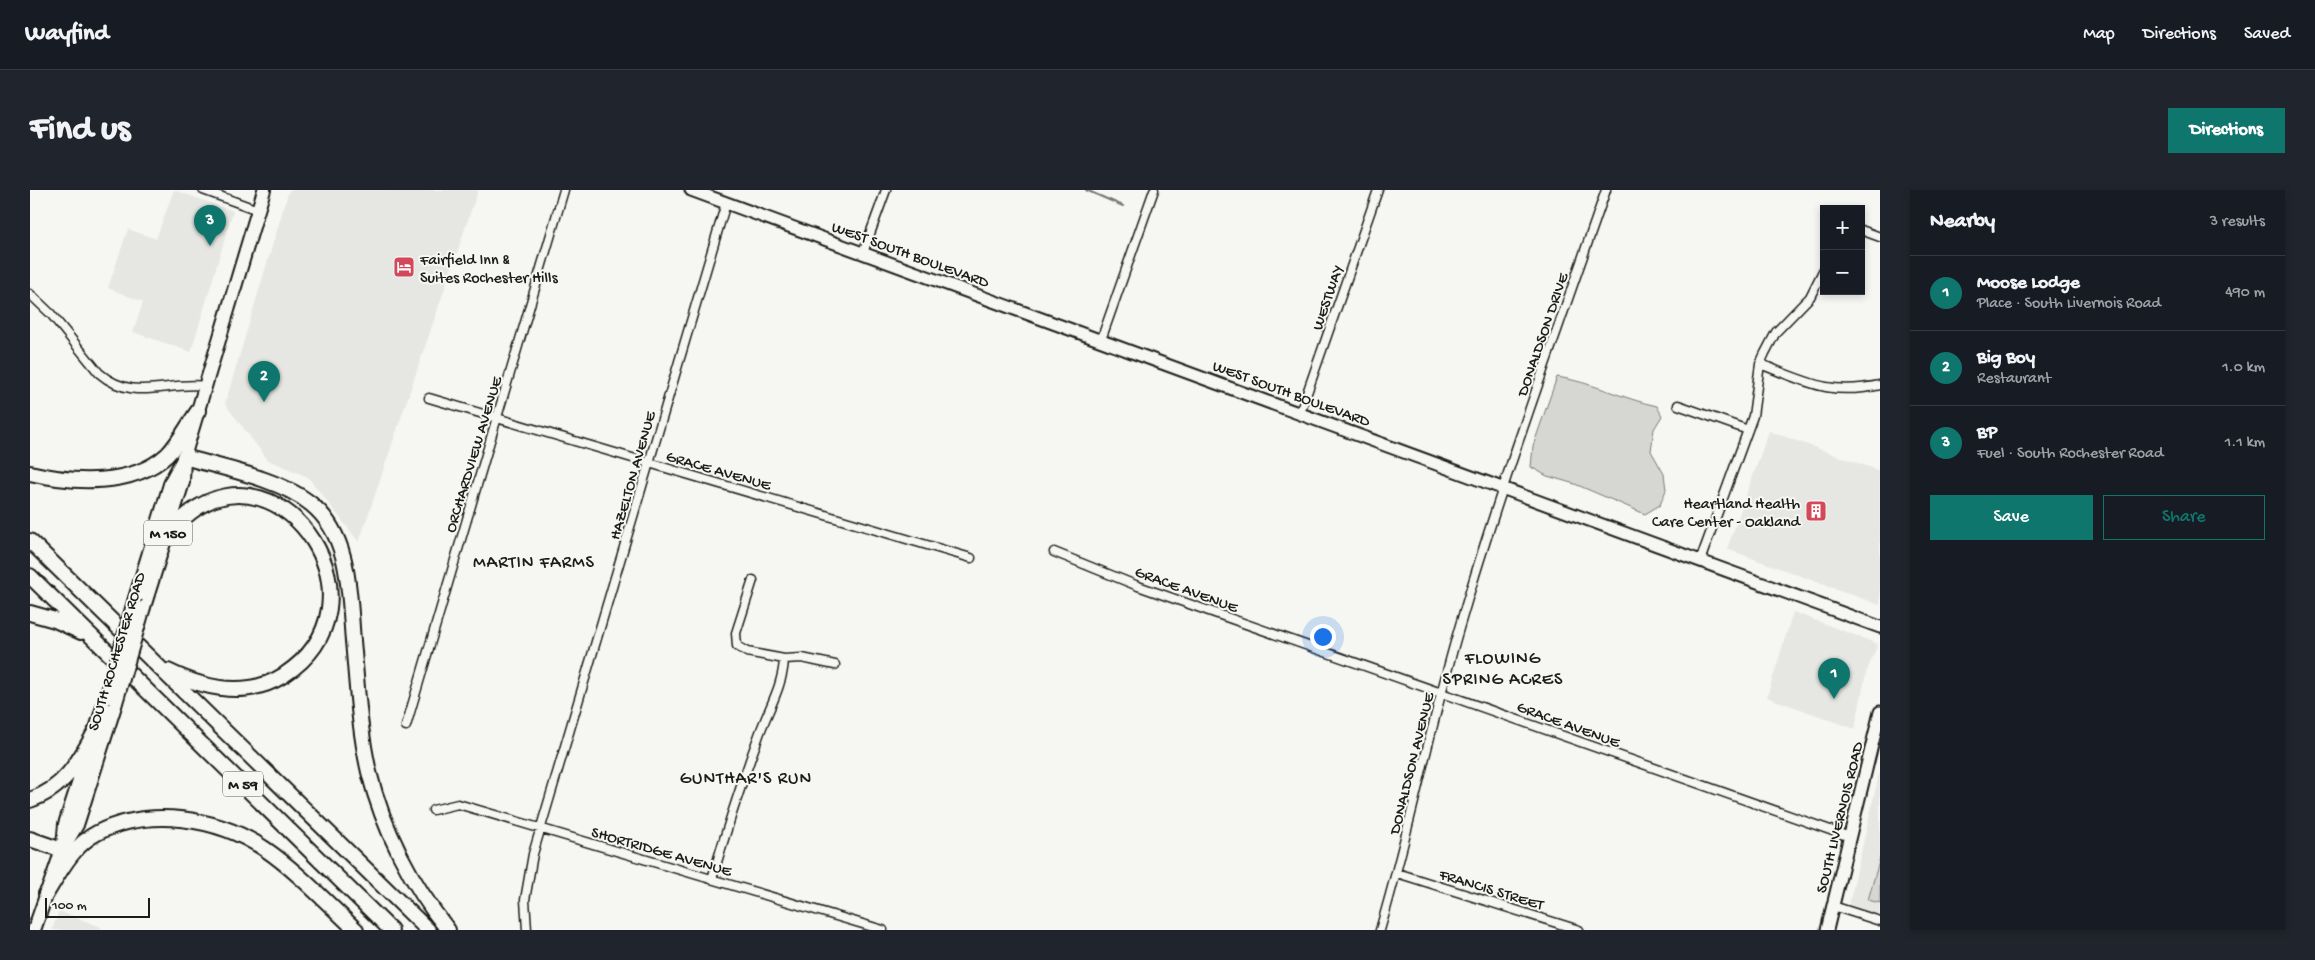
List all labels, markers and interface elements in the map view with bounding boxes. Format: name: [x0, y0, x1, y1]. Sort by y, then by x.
text: Wayfind: [25, 20, 109, 49]
text: Map: [2083, 24, 2115, 45]
text: Directions: [2143, 24, 2216, 45]
text: Saved: [2244, 24, 2290, 45]
button: Directions: [2168, 108, 2285, 153]
text: Find us: [30, 110, 130, 151]
pin: 3: [194, 205, 226, 246]
map controls: [1820, 205, 1865, 295]
button: +: [1820, 205, 1865, 250]
text: Nearby: [1930, 210, 1995, 235]
text: 3 results: [2210, 213, 2265, 232]
street label: WEST SOUTH BOULEVARD: [828, 219, 992, 294]
button: −: [1820, 250, 1865, 295]
place label: Fairfield Inn & Suites Rochester Hills: [419, 252, 559, 289]
hotel icon: Fairfield Inn & Suites Rochester Hills: [392, 255, 416, 279]
street label: WESTWAY: [1309, 263, 1349, 333]
street label: DONALDSON DRIVE: [1514, 270, 1575, 400]
text: Moose Lodge: [1977, 272, 2080, 295]
text: 1: [1943, 284, 1949, 303]
text: 490 m: [2225, 284, 2265, 303]
text: Place · South Livernois Road: [1977, 295, 2161, 314]
text: Big Boy: [1977, 347, 2035, 370]
street label: WEST SOUTH BOULEVARD: [1209, 358, 1373, 433]
text: 2: [1942, 359, 1950, 378]
text: 1.0 km: [2222, 359, 2265, 378]
pin: 2: [248, 361, 280, 402]
text: Restaurant: [1977, 370, 2051, 389]
street label: ORCHARDVIEW AVENUE: [443, 374, 508, 535]
street label: HAZELTON AVENUE: [607, 409, 662, 542]
text: BP: [1977, 422, 1997, 445]
text: 3: [1942, 434, 1950, 453]
text: 1.1 km: [2225, 434, 2265, 453]
text: Fuel · South Rochester Road: [1977, 445, 2163, 464]
street label: GRACE AVENUE: [663, 448, 774, 497]
button: Save: [1930, 495, 2093, 540]
button: Share: [2103, 495, 2265, 540]
place label: Heartland Health Care Center - Oakland: [1652, 496, 1802, 533]
building icon: Heartland Health Care Center - Oakland: [1804, 499, 1828, 523]
road number: M 150: [144, 520, 192, 546]
district label: MARTIN FARMS: [473, 553, 595, 574]
street label: GRACE AVENUE: [1132, 564, 1241, 619]
street label: SOUTH ROCHESTER ROAD: [85, 570, 152, 734]
your location: [1310, 624, 1336, 650]
district label: FLOWING SPRING ACRES: [1443, 649, 1563, 691]
pin: 1: [1818, 658, 1850, 699]
street label: DONALDSON AVENUE: [1386, 690, 1440, 838]
street label: GRACE AVENUE: [1514, 699, 1623, 754]
street label: SOUTH LIVERNOIS ROAD: [1813, 740, 1870, 896]
district label: GUNTHAR'S RUN: [680, 769, 812, 790]
road number: M 59: [223, 772, 263, 796]
street label: SHORTRIDGE AVENUE: [589, 824, 734, 883]
street label: FRANCIS STREET: [1435, 866, 1546, 917]
scale bar: [45, 895, 150, 918]
text: 100 m: [52, 898, 87, 915]

